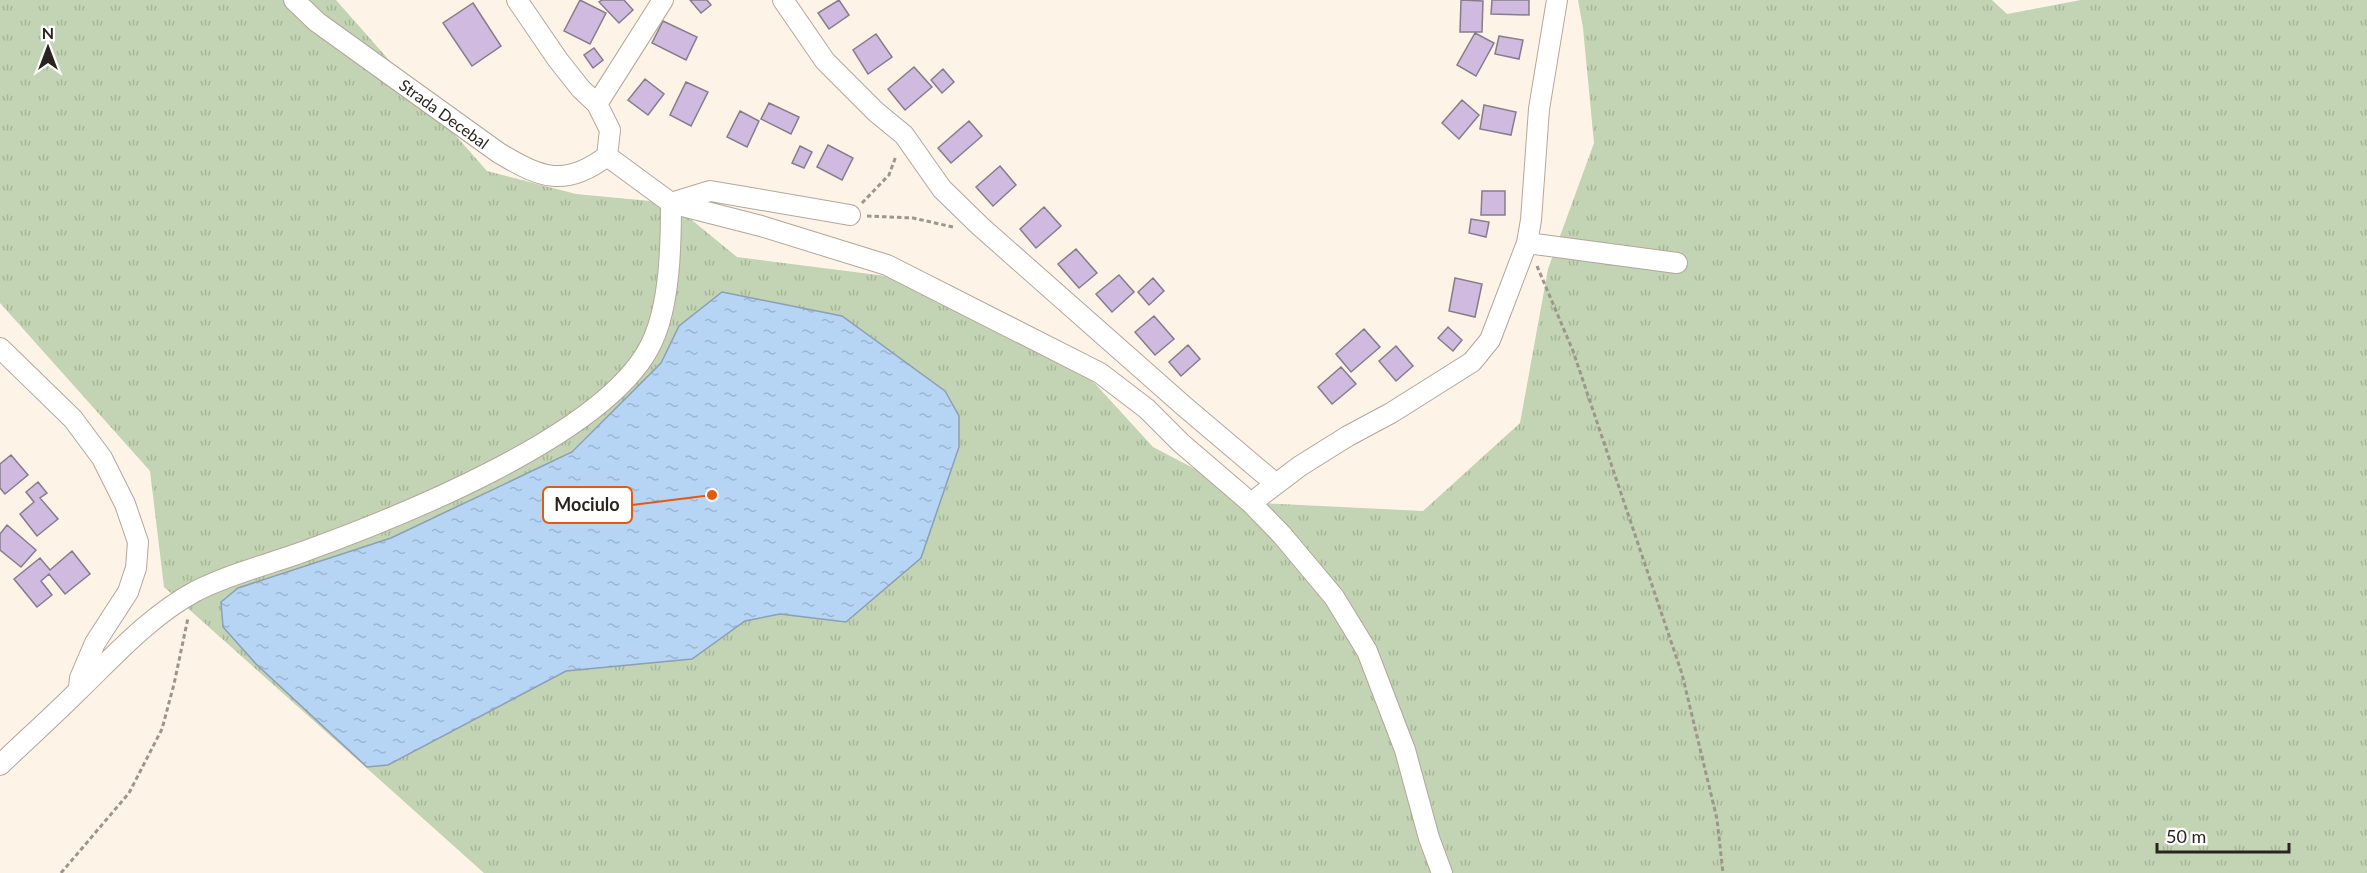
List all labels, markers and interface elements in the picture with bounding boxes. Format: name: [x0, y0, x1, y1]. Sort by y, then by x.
north arrow: [18, 18, 78, 78]
text: N: [42, 23, 54, 42]
street label: Strada Decebal: [396, 75, 493, 152]
callout: Mociulo: [543, 487, 632, 523]
text: Mociulo: [554, 493, 620, 515]
scale bar: [2157, 816, 2289, 854]
text: 50 m: [2166, 825, 2206, 847]

